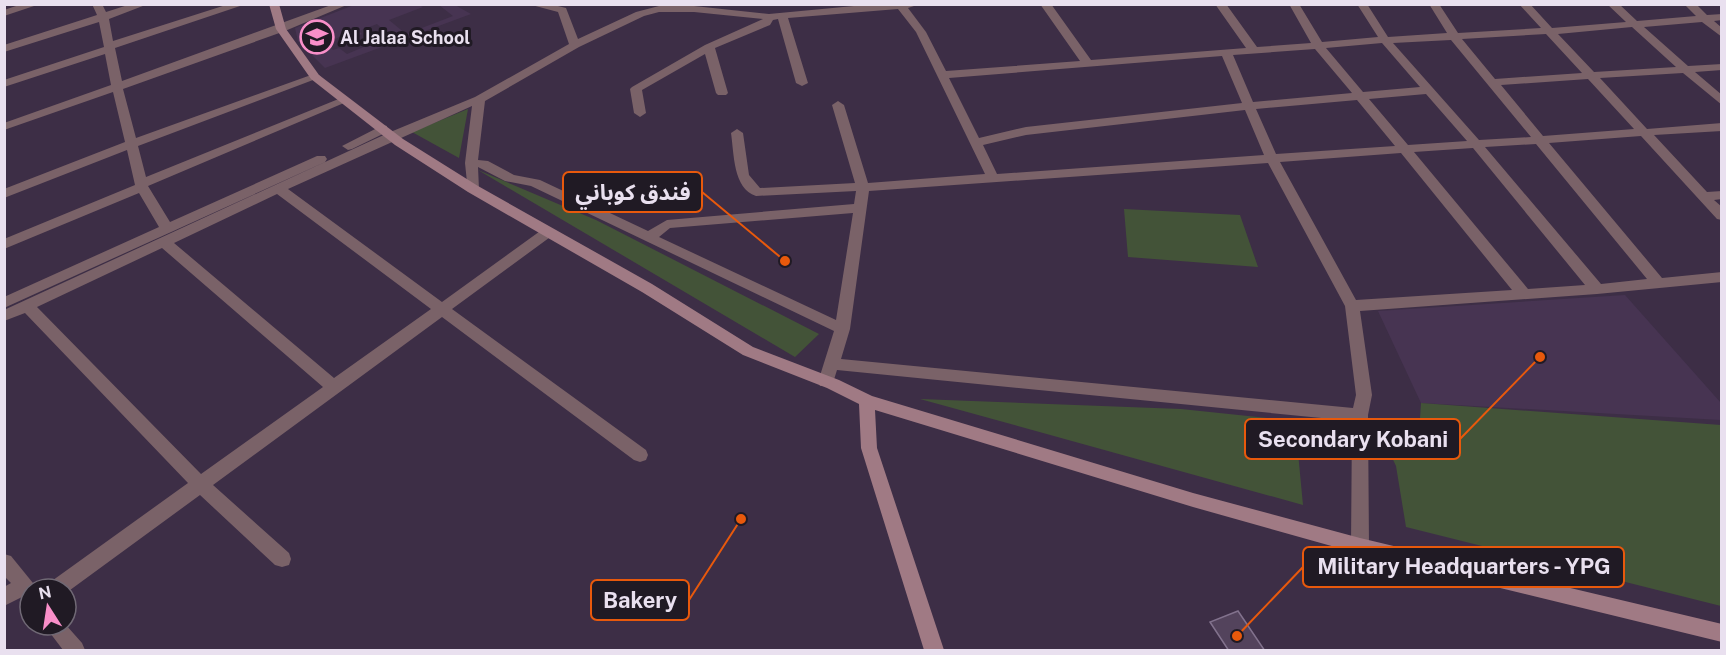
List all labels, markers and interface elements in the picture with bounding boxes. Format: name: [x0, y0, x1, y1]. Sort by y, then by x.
school or university icon: Al Jalaa School: [299, 19, 335, 55]
place label: Al Jalaa School: [340, 27, 470, 48]
callout: فندق كوباني: [563, 172, 702, 212]
text: فندق كوباني: [575, 179, 691, 210]
callout: Secondary Kobani: [1245, 419, 1460, 459]
text: Secondary Kobani: [1258, 426, 1448, 452]
callout: Military Headquarters - YPG: [1303, 547, 1624, 587]
text: Military Headquarters - YPG: [1317, 553, 1611, 579]
north arrow: [18, 577, 78, 637]
callout: Bakery: [591, 580, 689, 620]
text: N: [37, 582, 53, 603]
text: Bakery: [603, 587, 678, 613]

